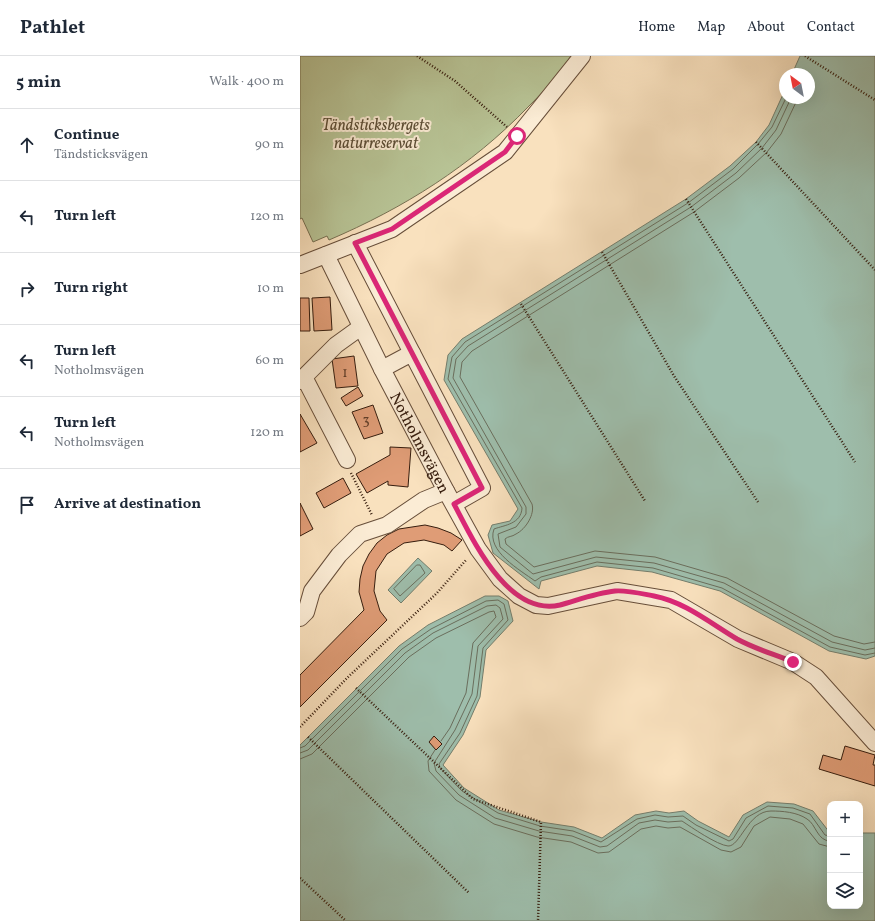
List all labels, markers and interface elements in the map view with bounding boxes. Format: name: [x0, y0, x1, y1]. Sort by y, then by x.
text: Pathlet: [20, 15, 85, 41]
text: Home: [638, 18, 675, 37]
text: Map: [697, 18, 725, 37]
text: About: [747, 18, 785, 37]
text: Contact: [807, 18, 855, 37]
north arrow: [779, 68, 815, 104]
text: 5 min: [16, 71, 61, 94]
text: Walk · 400 m: [209, 73, 284, 91]
park label: Tändsticksbergets naturreservat: [322, 115, 430, 155]
text: Continue: [54, 125, 119, 146]
route start: [508, 127, 526, 145]
icon: ahead: [16, 134, 38, 156]
text: 90 m: [255, 136, 284, 154]
text: Tändsticksvägen: [54, 146, 148, 164]
icon: left: [16, 206, 38, 228]
text: Turn left: [54, 206, 116, 227]
text: 120 m: [250, 208, 284, 226]
icon: right: [16, 278, 38, 300]
text: Turn right: [54, 278, 128, 299]
text: 10 m: [257, 280, 284, 298]
text: Turn left: [54, 341, 116, 362]
icon: left: [16, 350, 38, 372]
text: 60 m: [256, 352, 284, 370]
text: Notholmsvägen: [54, 362, 144, 380]
house number: 1: [342, 364, 348, 383]
street label: Notholmsvägen: [383, 389, 454, 498]
house number: 3: [362, 411, 370, 430]
text: Turn left: [54, 413, 116, 434]
icon: left: [16, 422, 38, 444]
text: 120 m: [250, 424, 284, 442]
text: Notholmsvägen: [54, 434, 144, 452]
icon: arrive: [16, 494, 38, 516]
text: Arrive at destination: [54, 494, 201, 515]
route end: [784, 653, 802, 671]
map controls: [827, 801, 863, 909]
button: +: [827, 801, 863, 837]
button: −: [827, 837, 863, 873]
button: layers: [827, 873, 863, 909]

